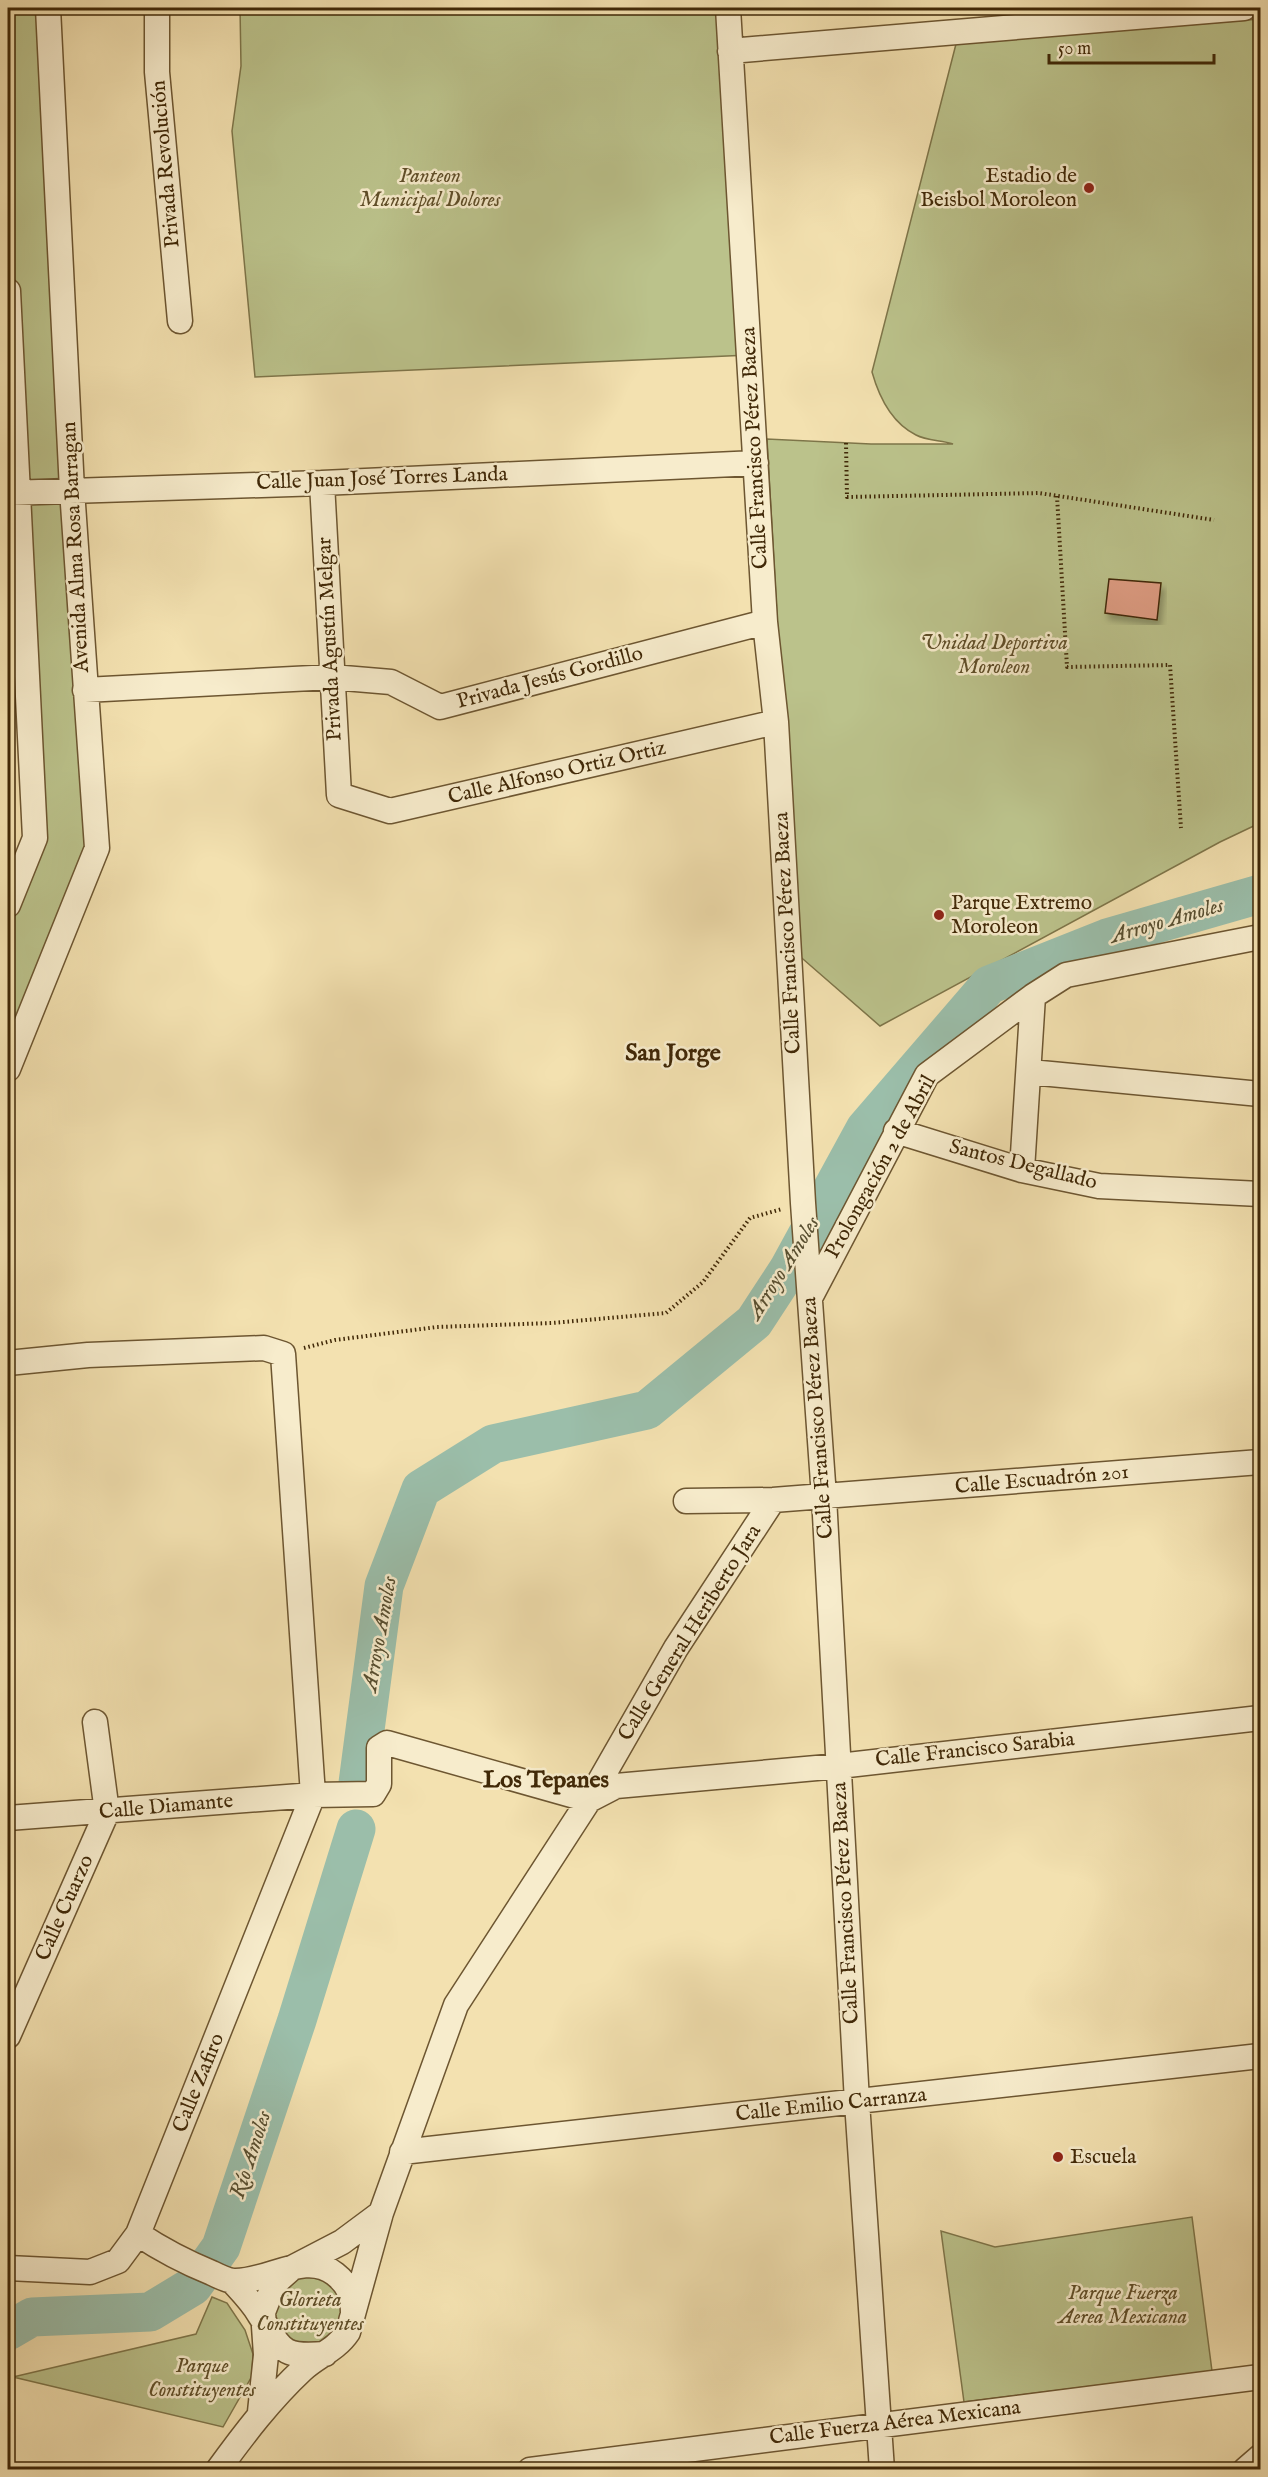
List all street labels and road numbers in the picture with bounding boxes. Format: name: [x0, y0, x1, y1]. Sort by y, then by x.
street label: Privada Revolución: [145, 79, 187, 249]
street label: Calle Francisco Pérez Baeza: [735, 325, 775, 570]
street label: Avenida Alma Rosa Barragan: [56, 421, 96, 674]
street label: Calle Juan José Torres Landa: [256, 461, 509, 497]
street label: Privada Agustín Melgar: [311, 536, 349, 742]
street label: Privada Jesús Gordillo: [454, 640, 646, 716]
street label: Calle Alfonso Ortiz Ortiz: [445, 735, 669, 811]
street label: Calle Francisco Pérez Baeza: [768, 810, 808, 1055]
street label: Prolongación 2 de Abril: [819, 1070, 943, 1263]
street label: Santos Degallado: [946, 1134, 1100, 1196]
street label: Calle Francisco Pérez Baeza: [796, 1295, 840, 1540]
street label: Calle Escuadrón 201: [954, 1459, 1130, 1501]
street label: Calle General Heriberto Jara: [612, 1519, 768, 1746]
street label: Calle Francisco Sarabia: [874, 1726, 1077, 1774]
street label: Calle Francisco Pérez Baeza: [826, 1780, 866, 2025]
street label: Calle Diamante: [98, 1788, 235, 1826]
street label: Calle Cuarzo: [30, 1851, 100, 1965]
street label: Calle Zafiro: [167, 2029, 231, 2137]
street label: Calle Emilio Carranza: [734, 2081, 929, 2128]
street label: Calle Fuerza Aérea Mexicana: [768, 2394, 1023, 2452]

